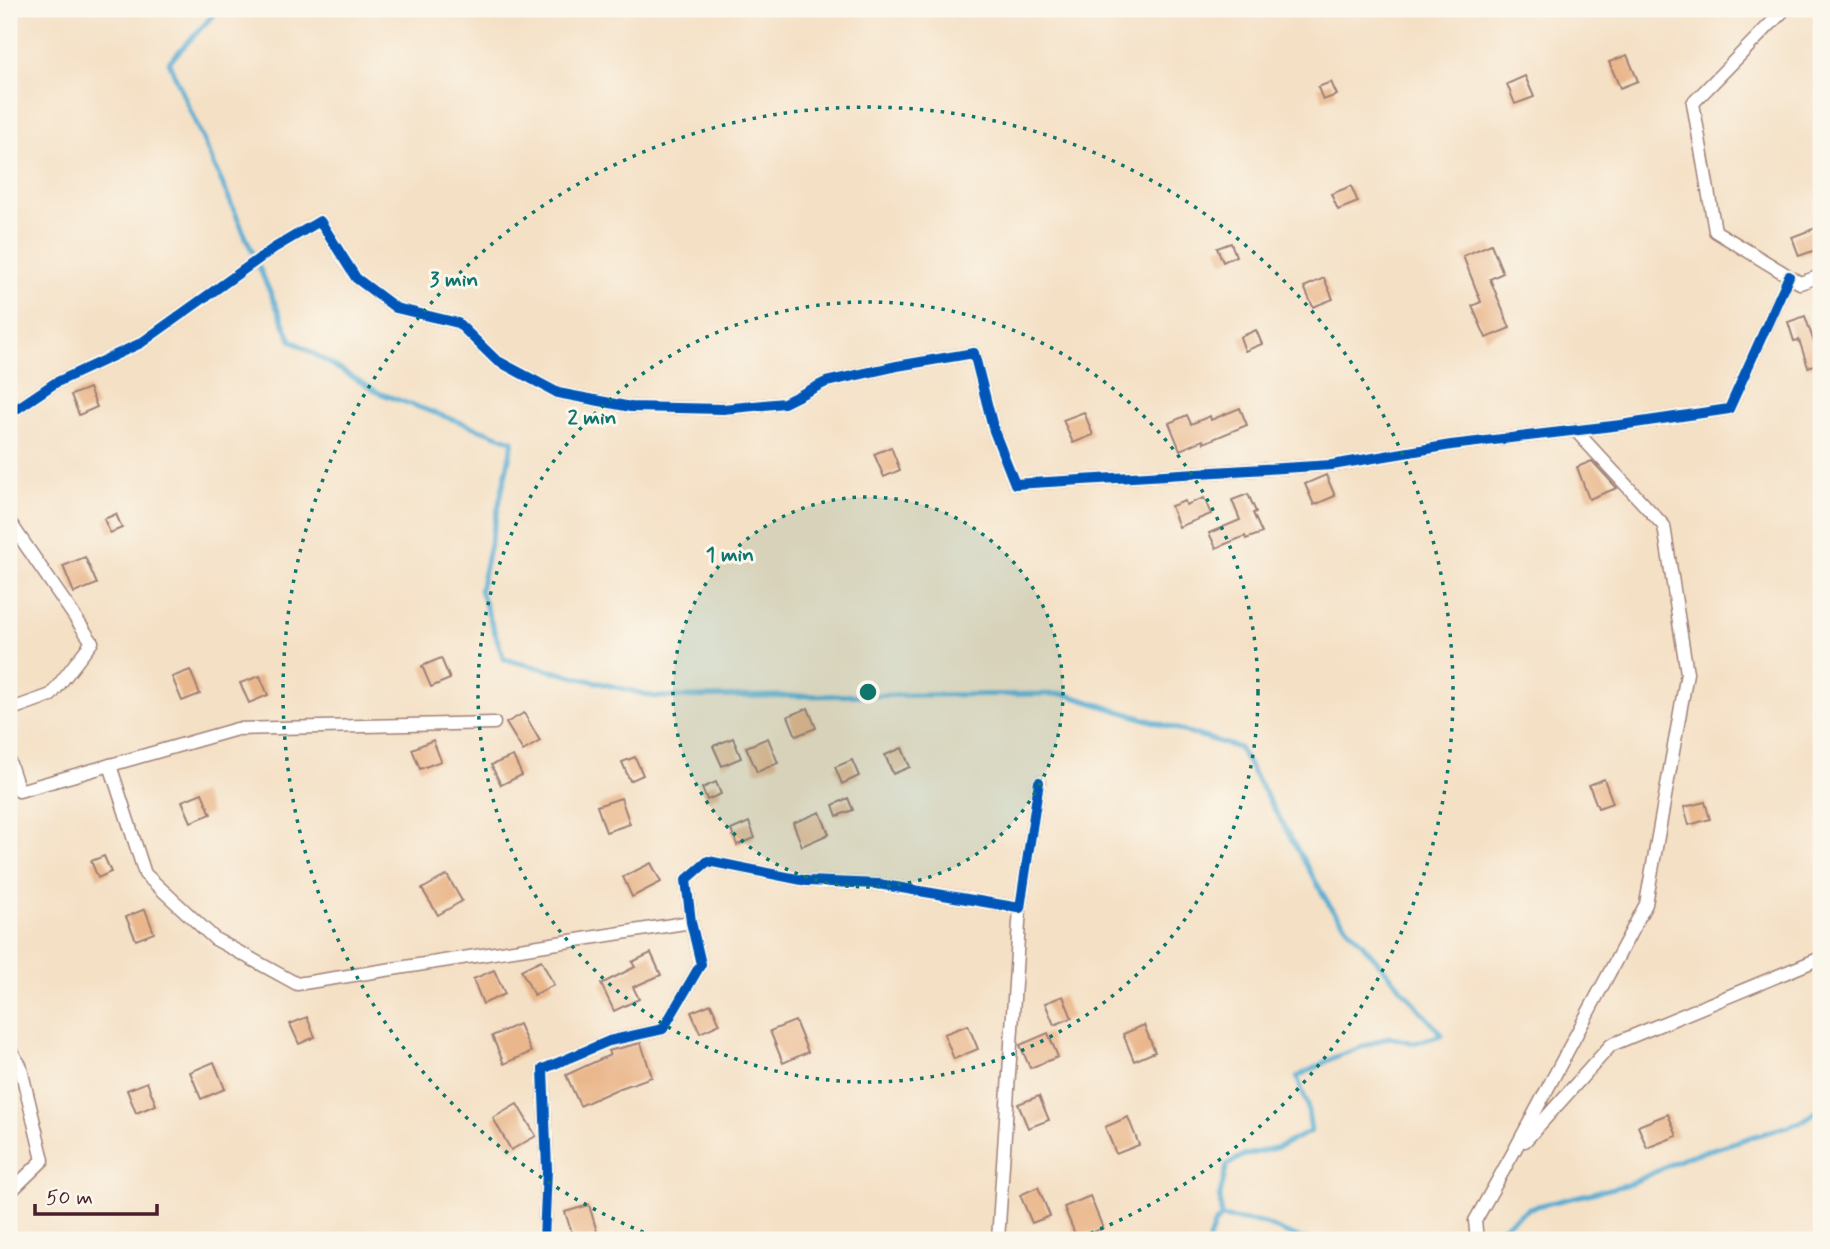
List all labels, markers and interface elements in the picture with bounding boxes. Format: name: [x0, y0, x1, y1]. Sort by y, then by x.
text: 3 min: [430, 266, 478, 294]
text: 2 min: [567, 404, 617, 432]
text: 1 min: [706, 541, 754, 569]
centre of rings: [856, 680, 880, 704]
scale bar: [35, 1172, 158, 1216]
text: 50 m: [46, 1184, 93, 1212]

